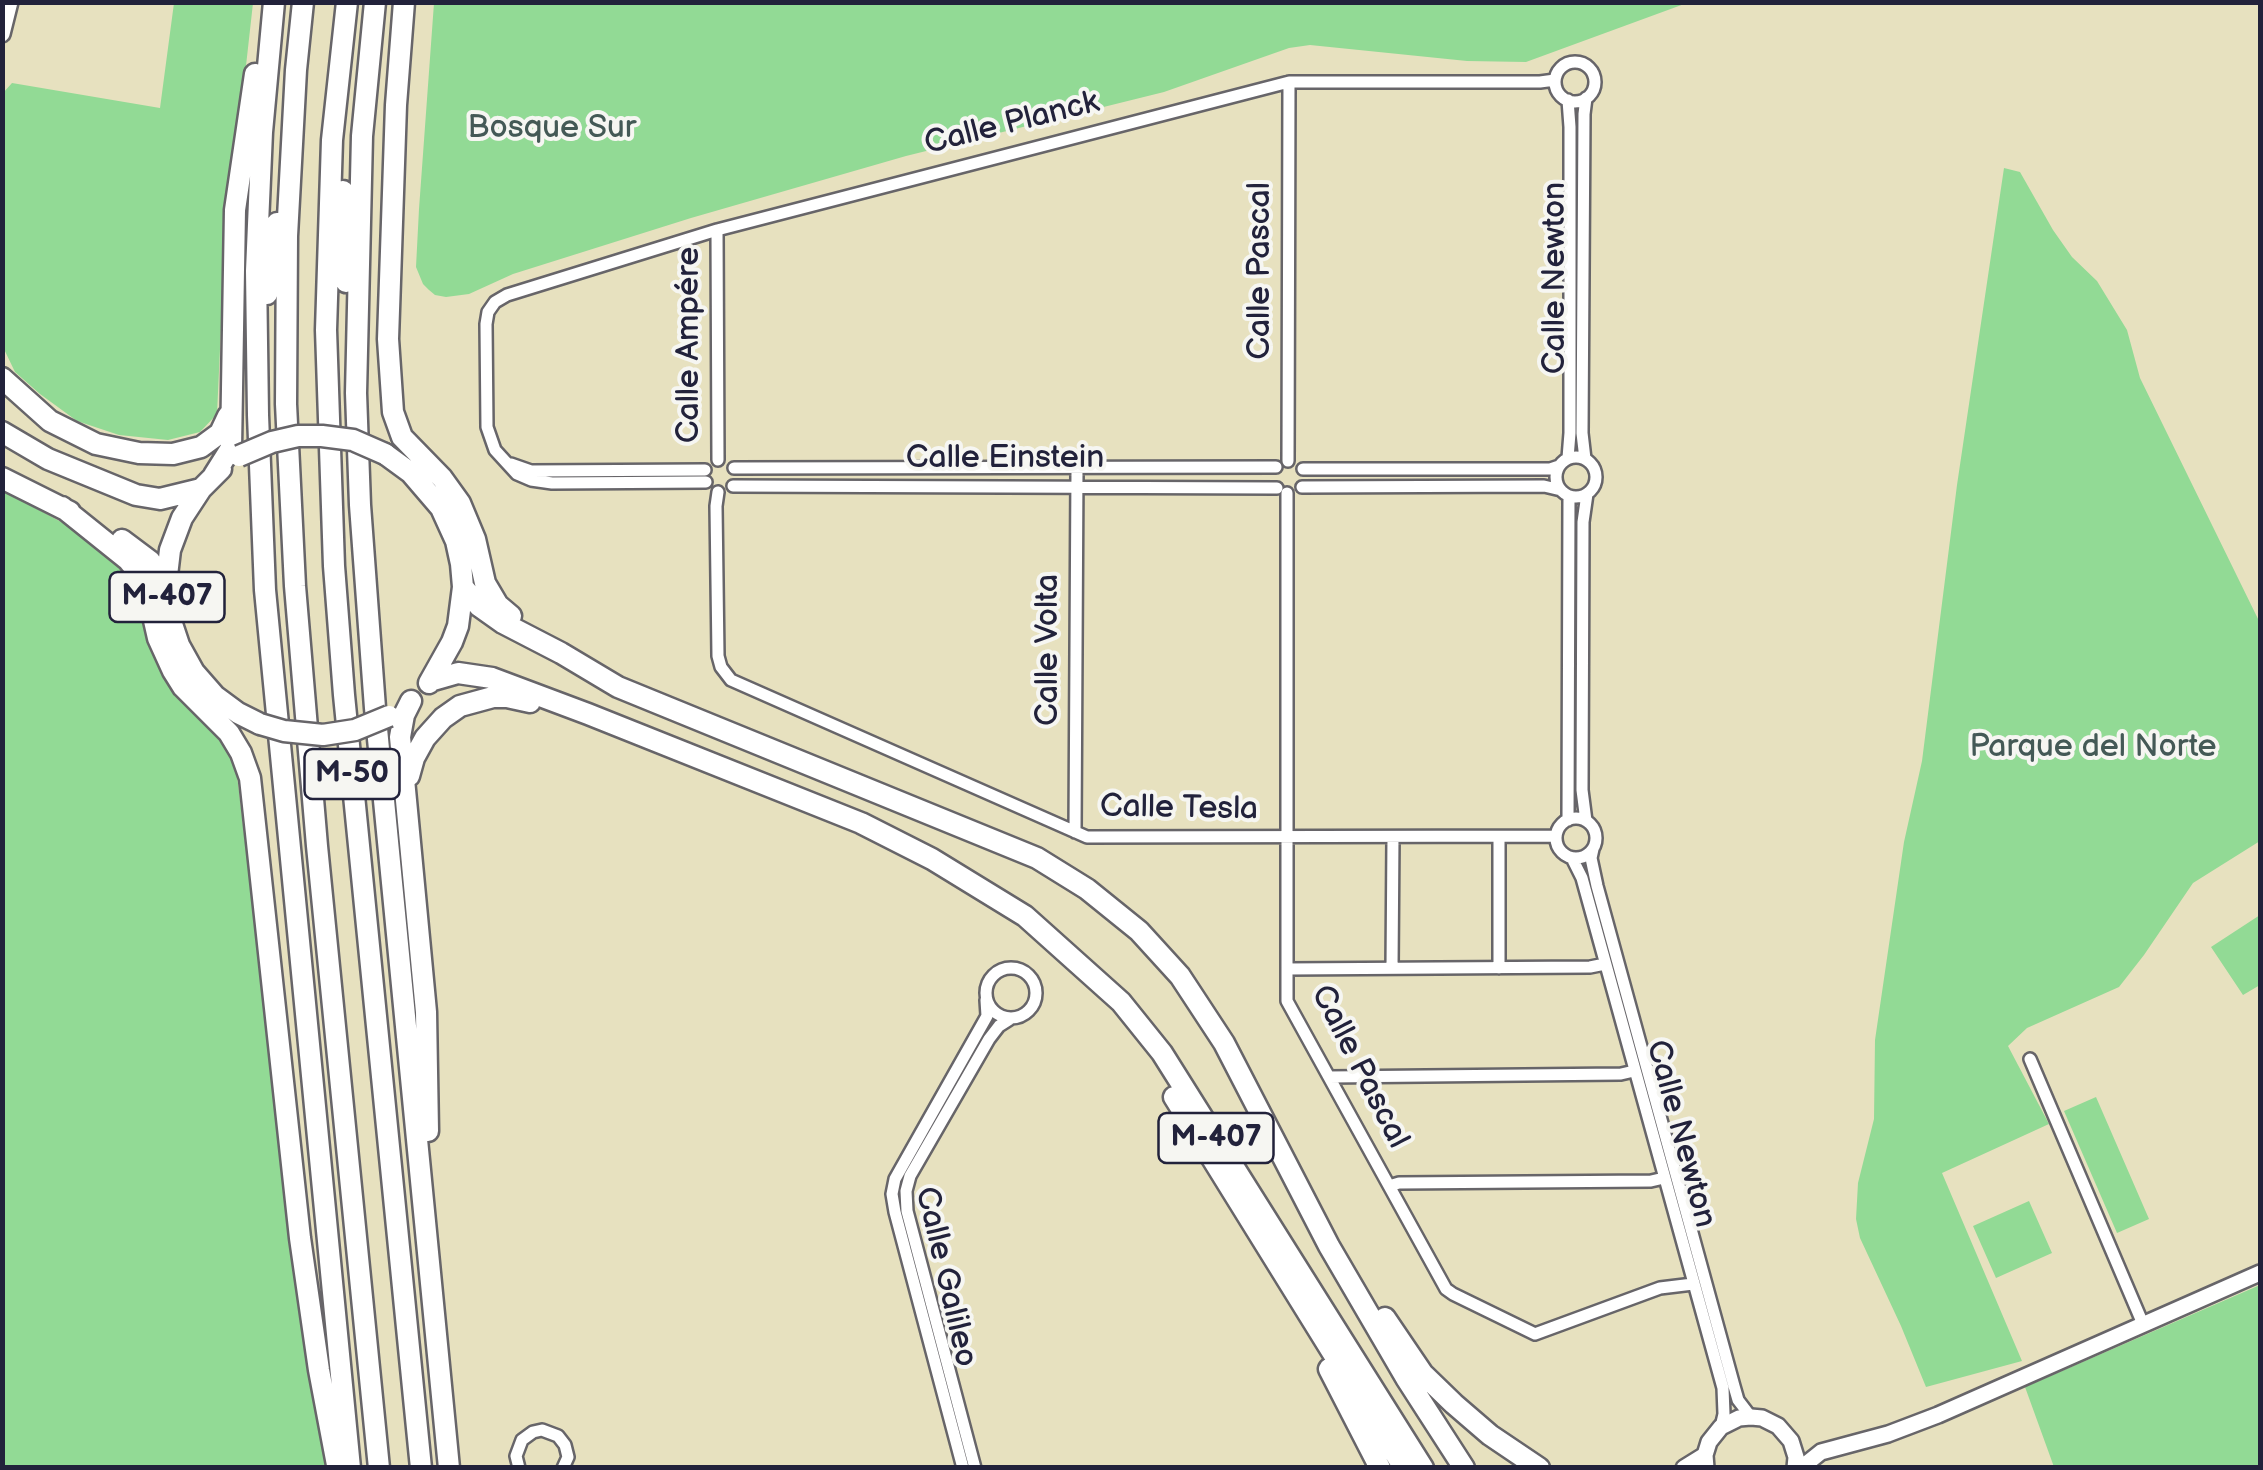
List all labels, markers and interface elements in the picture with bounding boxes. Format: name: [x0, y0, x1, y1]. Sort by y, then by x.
street label: Calle Planck: [921, 84, 1103, 164]
park label: Bosque Sur: [468, 110, 636, 148]
street label: Calle Pascal: [1242, 182, 1280, 360]
street label: Calle Newton: [1537, 182, 1575, 374]
street label: Calle Ampére: [671, 247, 709, 443]
street label: Calle Einstein: [906, 440, 1104, 478]
road number: M-407: [110, 572, 224, 622]
street label: Calle Volta: [1030, 574, 1068, 726]
park label: Parque del Norte: [1969, 729, 2217, 767]
road number: M-50: [304, 749, 400, 799]
street label: Calle Tesla: [1100, 788, 1258, 830]
street label: Calle Pascal: [1302, 979, 1416, 1155]
street label: Calle Newton: [1637, 1036, 1723, 1232]
road number: M-407: [1158, 1113, 1274, 1163]
street label: Calle Galileo: [906, 1183, 984, 1371]

